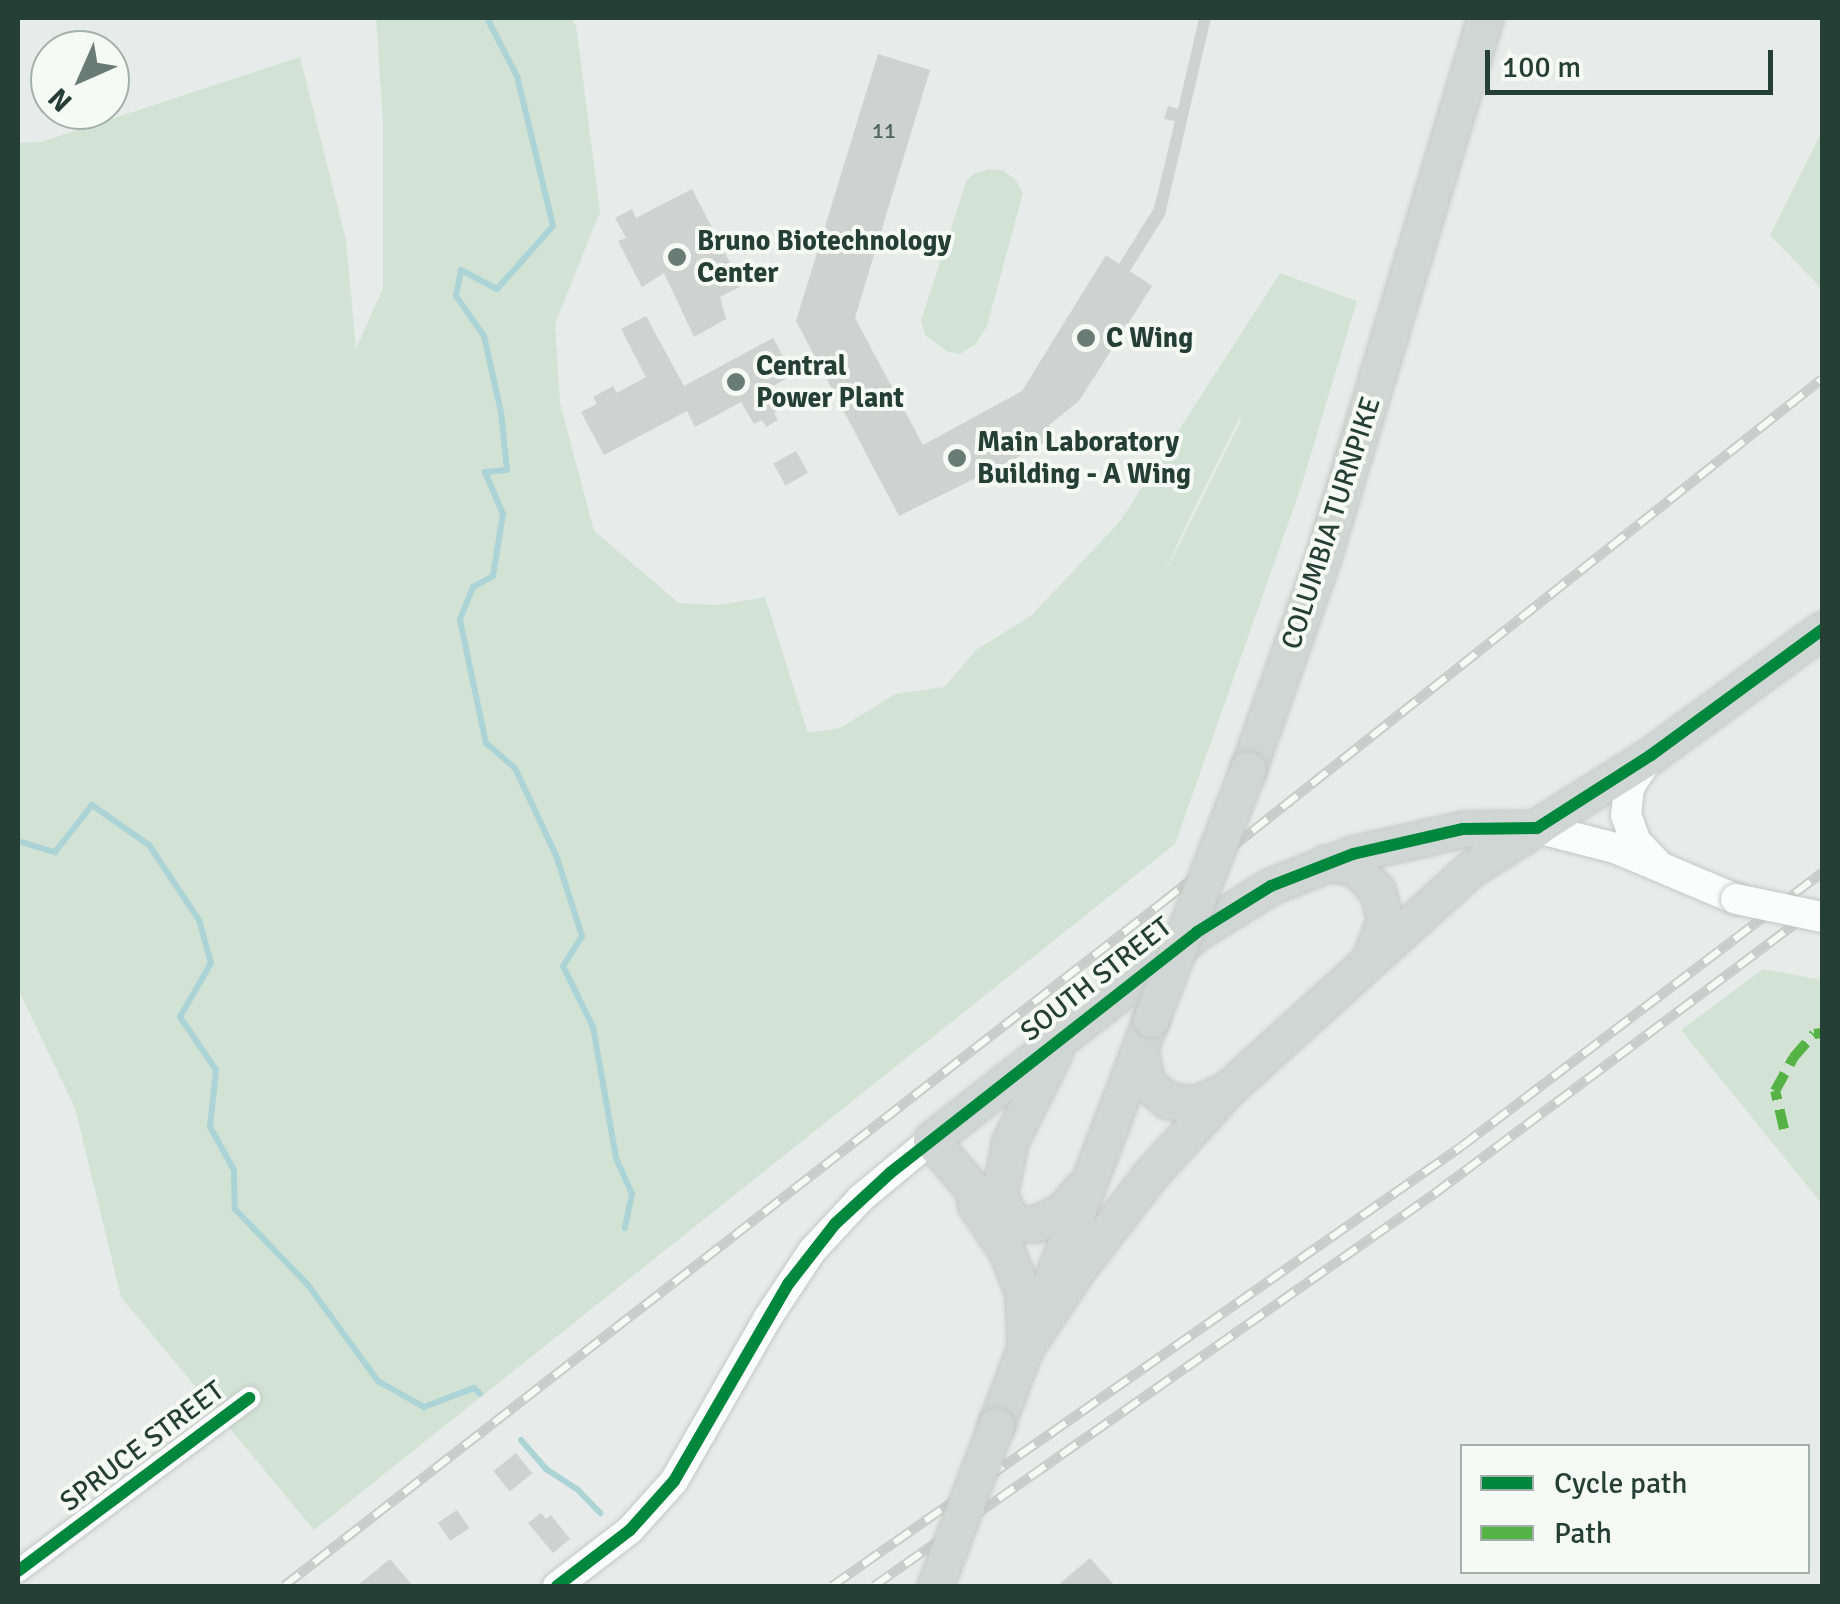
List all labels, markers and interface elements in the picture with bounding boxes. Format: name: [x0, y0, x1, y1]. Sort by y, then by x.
north arrow: [30, 30, 130, 130]
scale bar: [1490, 30, 1778, 92]
text: 100 m: [1502, 49, 1581, 86]
text: N: [41, 81, 79, 119]
house number: 11: [872, 118, 896, 144]
place label: Bruno Biotechnology Center: [697, 224, 951, 290]
marker: Bruno Biotechnology Center: [666, 246, 688, 268]
place label: C Wing: [1106, 321, 1193, 355]
marker: C Wing: [1075, 327, 1097, 349]
place label: Central Power Plant: [756, 349, 904, 415]
marker: Central Power Plant: [725, 371, 747, 393]
street label: COLUMBIA TURNPIKE: [1274, 392, 1388, 654]
place label: Main Laboratory Building - A Wing: [977, 425, 1191, 491]
marker: Main Laboratory Building - A Wing: [946, 447, 968, 469]
street label: SOUTH STREET: [1014, 910, 1178, 1048]
street label: SPRUCE STREET: [54, 1374, 230, 1518]
legend: [1460, 1444, 1810, 1574]
text: Cycle path: [1554, 1465, 1688, 1502]
text: Path: [1554, 1515, 1612, 1552]

